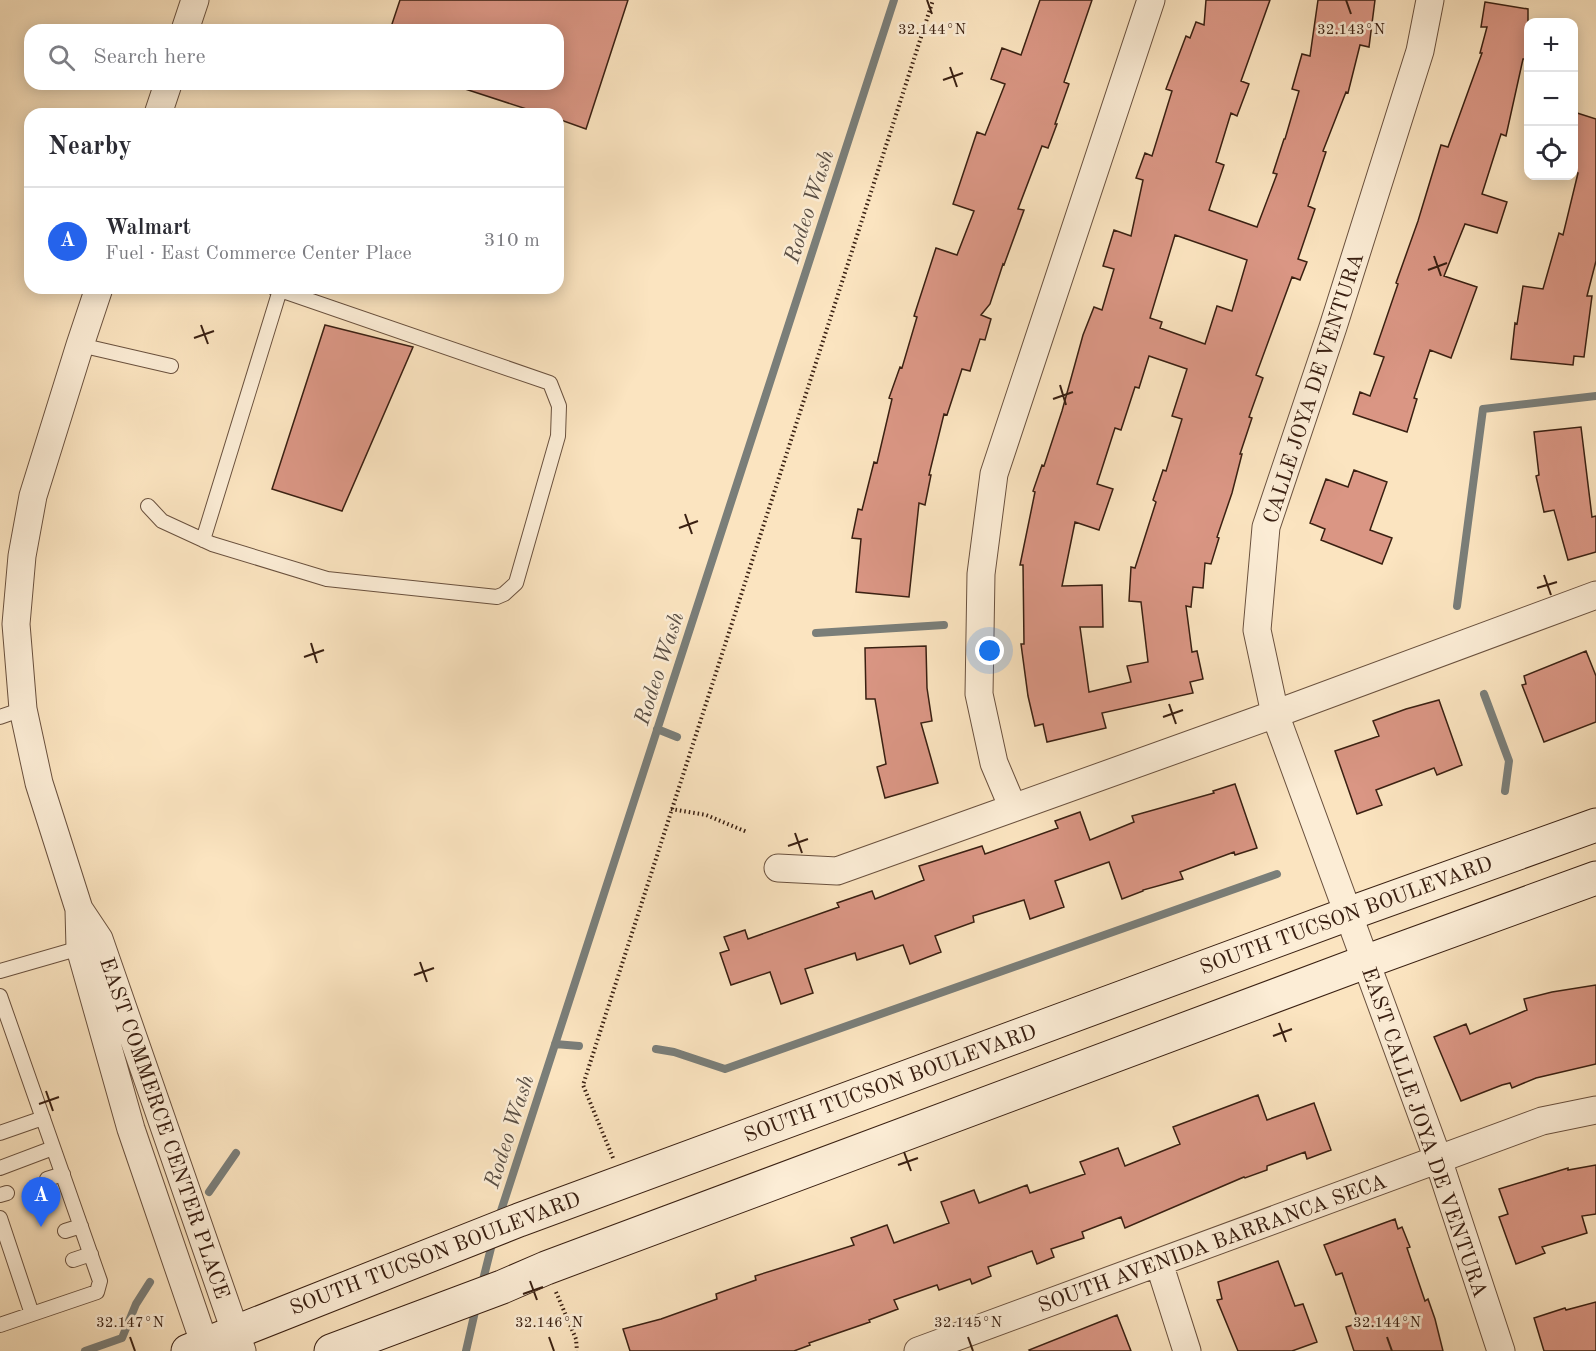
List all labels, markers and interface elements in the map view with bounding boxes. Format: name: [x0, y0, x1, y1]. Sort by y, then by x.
map controls: [1524, 18, 1578, 180]
button: +: [1524, 18, 1578, 72]
text: 32.144°N: [898, 23, 966, 38]
text: 32.143°N: [1317, 23, 1385, 38]
search box: [24, 24, 564, 90]
icon: search: [45, 41, 78, 74]
text: Search here: [93, 46, 206, 68]
button: −: [1524, 72, 1578, 126]
button: locate: [1524, 126, 1578, 180]
text: Nearby: [48, 134, 132, 160]
water label: Rodeo Wash: [781, 147, 838, 267]
text: Walmart: [105, 217, 191, 239]
text: A: [60, 231, 75, 251]
text: 310 m: [484, 231, 540, 251]
text: Fuel · East Commerce Center Place: [105, 244, 412, 264]
street label: CALLE JOYA DE VENTURA: [1261, 251, 1368, 526]
water label: Rodeo Wash: [631, 609, 688, 729]
your location: [975, 636, 1004, 665]
street label: SOUTH TUCSON BOULEVARD: [1197, 854, 1496, 979]
street label: EAST COMMERCE CENTER PLACE: [95, 955, 232, 1302]
street label: EAST CALLE JOYA DE VENTURA: [1357, 965, 1490, 1300]
street label: SOUTH TUCSON BOULEVARD: [741, 1022, 1040, 1147]
water label: Rodeo Wash: [481, 1072, 538, 1192]
street label: SOUTH AVENIDA BARRANCA SECA: [1036, 1171, 1390, 1317]
pin: A: [22, 1178, 60, 1227]
street label: SOUTH TUCSON BOULEVARD: [287, 1189, 584, 1320]
text: 32.147°N: [96, 1316, 164, 1331]
text: 32.146°N: [515, 1316, 583, 1331]
text: 32.145°N: [934, 1316, 1002, 1331]
text: 32.144°N: [1353, 1316, 1421, 1331]

